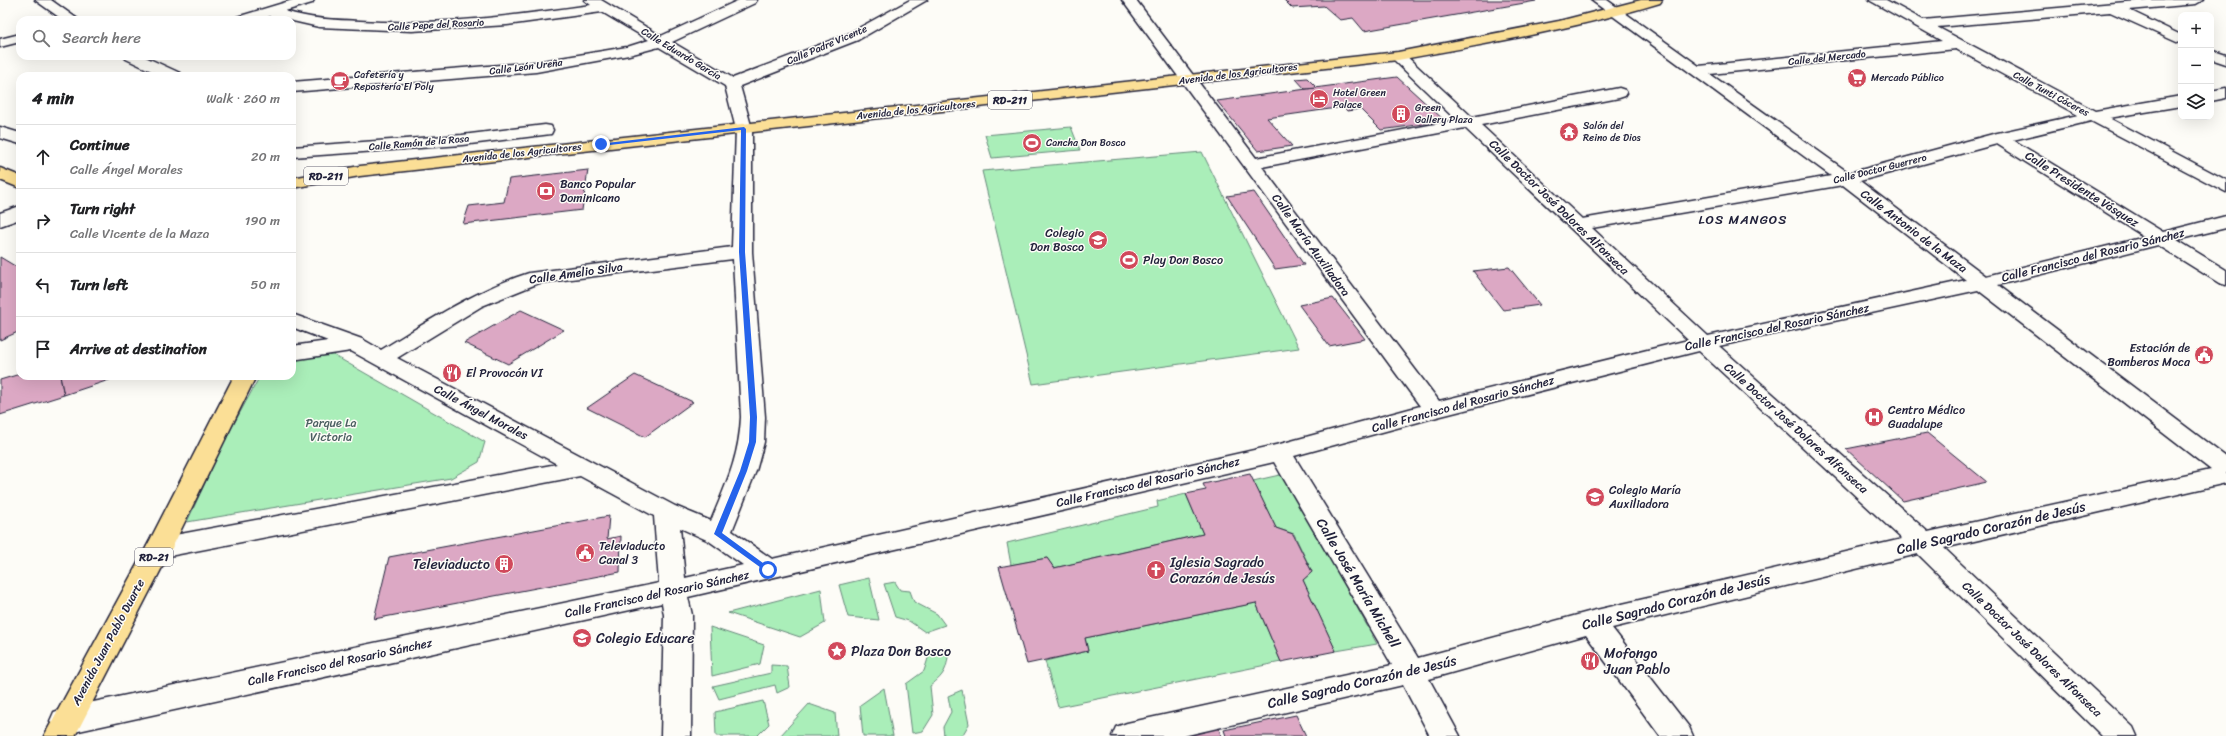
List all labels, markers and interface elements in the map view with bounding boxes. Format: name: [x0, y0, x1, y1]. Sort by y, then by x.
map controls: [2178, 12, 2214, 120]
button: +: [2178, 12, 2214, 48]
street label: Calle Pepe del Rosario: [387, 13, 485, 37]
search box: [16, 16, 296, 60]
street label: Calle Padre Vicente: [784, 20, 870, 70]
street label: Calle Eduardo García: [637, 23, 725, 85]
text: Search here: [62, 25, 141, 51]
icon: search: [30, 27, 52, 49]
street label: Calle del Mercado: [1787, 45, 1867, 71]
button: −: [2178, 48, 2214, 84]
street label: Calle León Ureña: [488, 53, 565, 80]
street label: Avenida de los Agricultores: [1177, 58, 1299, 90]
place label: Cafetería y Repostería El Poly: [354, 66, 434, 96]
street label: Calle Tunti Cáceres: [2010, 66, 2093, 122]
supermarket icon: Mercado Público: [1846, 67, 1868, 89]
place label: Mercado Público: [1871, 69, 1944, 87]
cafe icon: Cafetería y Repostería El Poly: [329, 70, 351, 92]
text: 4 min: [32, 83, 74, 113]
place label: Hotel Green Palace: [1333, 84, 1386, 114]
button: layers: [2178, 84, 2214, 120]
text: Walk · 260 m: [206, 87, 280, 110]
hotel icon: Hotel Green Palace: [1308, 88, 1330, 110]
road number: RD-211: [988, 91, 1032, 109]
street label: Avenida de los Agricultores: [855, 95, 977, 125]
place label: Green Gallery Plaza: [1415, 99, 1473, 129]
building icon: Green Gallery Plaza: [1390, 103, 1412, 125]
place label: Salón del Reino de Dios: [1583, 117, 1642, 147]
temple icon: Salón del Reino de Dios: [1558, 121, 1580, 143]
street label: Calle Ramón de la Rosa: [368, 130, 470, 156]
text: Continue: [70, 132, 130, 158]
sports icon: Cancha Don Bosco: [1021, 132, 1043, 154]
place label: Cancha Don Bosco: [1046, 134, 1126, 152]
street label: Calle Doctor José Dolores Alfonseca: [1484, 134, 1635, 281]
route end: [592, 135, 610, 153]
street label: Avenida de los Agricultores: [461, 138, 583, 168]
text: 20 m: [251, 145, 280, 168]
street label: Calle Presidente Vásquez: [2020, 145, 2144, 233]
icon: ahead: [32, 146, 54, 168]
street label: Calle Doctor Guerrero: [1831, 149, 1929, 189]
text: Calle Ángel Morales: [70, 158, 183, 181]
road number: RD-211: [304, 167, 348, 185]
place label: Banco Popular Dominicano: [560, 173, 636, 209]
bank icon: Banco Popular Dominicano: [535, 180, 557, 202]
street label: Calle Antonio de la Maza: [1856, 183, 1972, 279]
street label: Calle María Auxiliadora: [1266, 189, 1356, 301]
text: Turn right: [70, 196, 135, 222]
district label: LOS MANGOS: [1699, 208, 1787, 231]
text: 190 m: [245, 209, 280, 232]
icon: right: [32, 210, 54, 232]
street label: Calle Francisco del Rosario Sánchez: [1999, 221, 2187, 288]
text: Calle Vicente de la Maza: [70, 222, 209, 245]
place label: Colegio Don Bosco: [1030, 222, 1084, 258]
school or university icon: Colegio Don Bosco: [1087, 229, 1109, 251]
sports icon: Play Don Bosco: [1118, 249, 1140, 271]
place label: Play Don Bosco: [1143, 249, 1223, 271]
street label: Calle Amelio Silva: [528, 256, 624, 290]
text: Turn left: [70, 272, 128, 298]
text: 50 m: [250, 273, 280, 296]
icon: left: [32, 274, 54, 296]
street label: Calle Francisco del Rosario Sánchez: [1683, 297, 1872, 357]
text: Arrive at destination: [70, 336, 207, 362]
place label: Estación de Bomberos Moca: [2107, 337, 2191, 373]
icon: arrive: [32, 338, 54, 360]
public building icon: Estación de Bomberos Moca: [2193, 344, 2215, 366]
street label: Calle Doctor José Dolores Alfonseca: [1719, 357, 1874, 500]
restaurant icon: El Provocón VI: [441, 362, 463, 384]
place label: El Provocón VI: [466, 362, 544, 384]
street label: Calle Francisco del Rosario Sánchez: [1369, 369, 1557, 439]
street label: Calle Ángel Morales: [430, 378, 532, 446]
place label: Centro Médico Guadalupe: [1888, 399, 1965, 435]
hospital icon: Centro Médico Guadalupe: [1863, 406, 1885, 428]
park label: Parque La Victoria: [306, 412, 356, 448]
street label: Calle Francisco del Rosario Sánchez: [1054, 450, 1242, 514]
place label: Colegio María Auxiliadora: [1608, 479, 1681, 515]
school or university icon: Colegio María Auxiliadora: [1584, 486, 1606, 508]
street label: Calle Sagrado Corazón de Jesús: [1894, 494, 2089, 562]
street label: Calle José María Michell: [1309, 513, 1407, 654]
place label: Televiaducto Canal 3: [599, 535, 665, 571]
public building icon: Televiaducto Canal 3: [574, 542, 596, 564]
road number: RD-21: [135, 548, 173, 566]
place label: Iglesia Sagrado Corazón de Jesús: [1169, 550, 1275, 591]
place label: Televiaducto: [413, 552, 490, 577]
building icon: Televiaducto: [493, 553, 515, 575]
church icon: Iglesia Sagrado Corazón de Jesús: [1145, 559, 1167, 581]
route start: [759, 561, 777, 579]
street label: Calle Francisco del Rosario Sánchez: [563, 564, 752, 624]
street label: Calle Sagrado Corazón de Jesús: [1579, 566, 1774, 638]
street label: Avenida Juan Pablo Duarte: [65, 575, 151, 710]
street label: Calle Doctor José Dolores Alfonseca: [1957, 576, 2108, 723]
place label: Colegio Educare: [596, 626, 694, 651]
school or university icon: Colegio Educare: [571, 627, 593, 649]
street label: Calle Francisco del Rosario Sánchez: [246, 632, 435, 692]
place label: Plaza Don Bosco: [851, 639, 951, 664]
place icon: Plaza Don Bosco: [826, 640, 848, 662]
place label: Mofongo Juan Pablo: [1603, 641, 1670, 682]
street label: Calle Sagrado Corazón de Jesús: [1265, 648, 1460, 716]
restaurant icon: Mofongo Juan Pablo: [1579, 650, 1601, 672]

